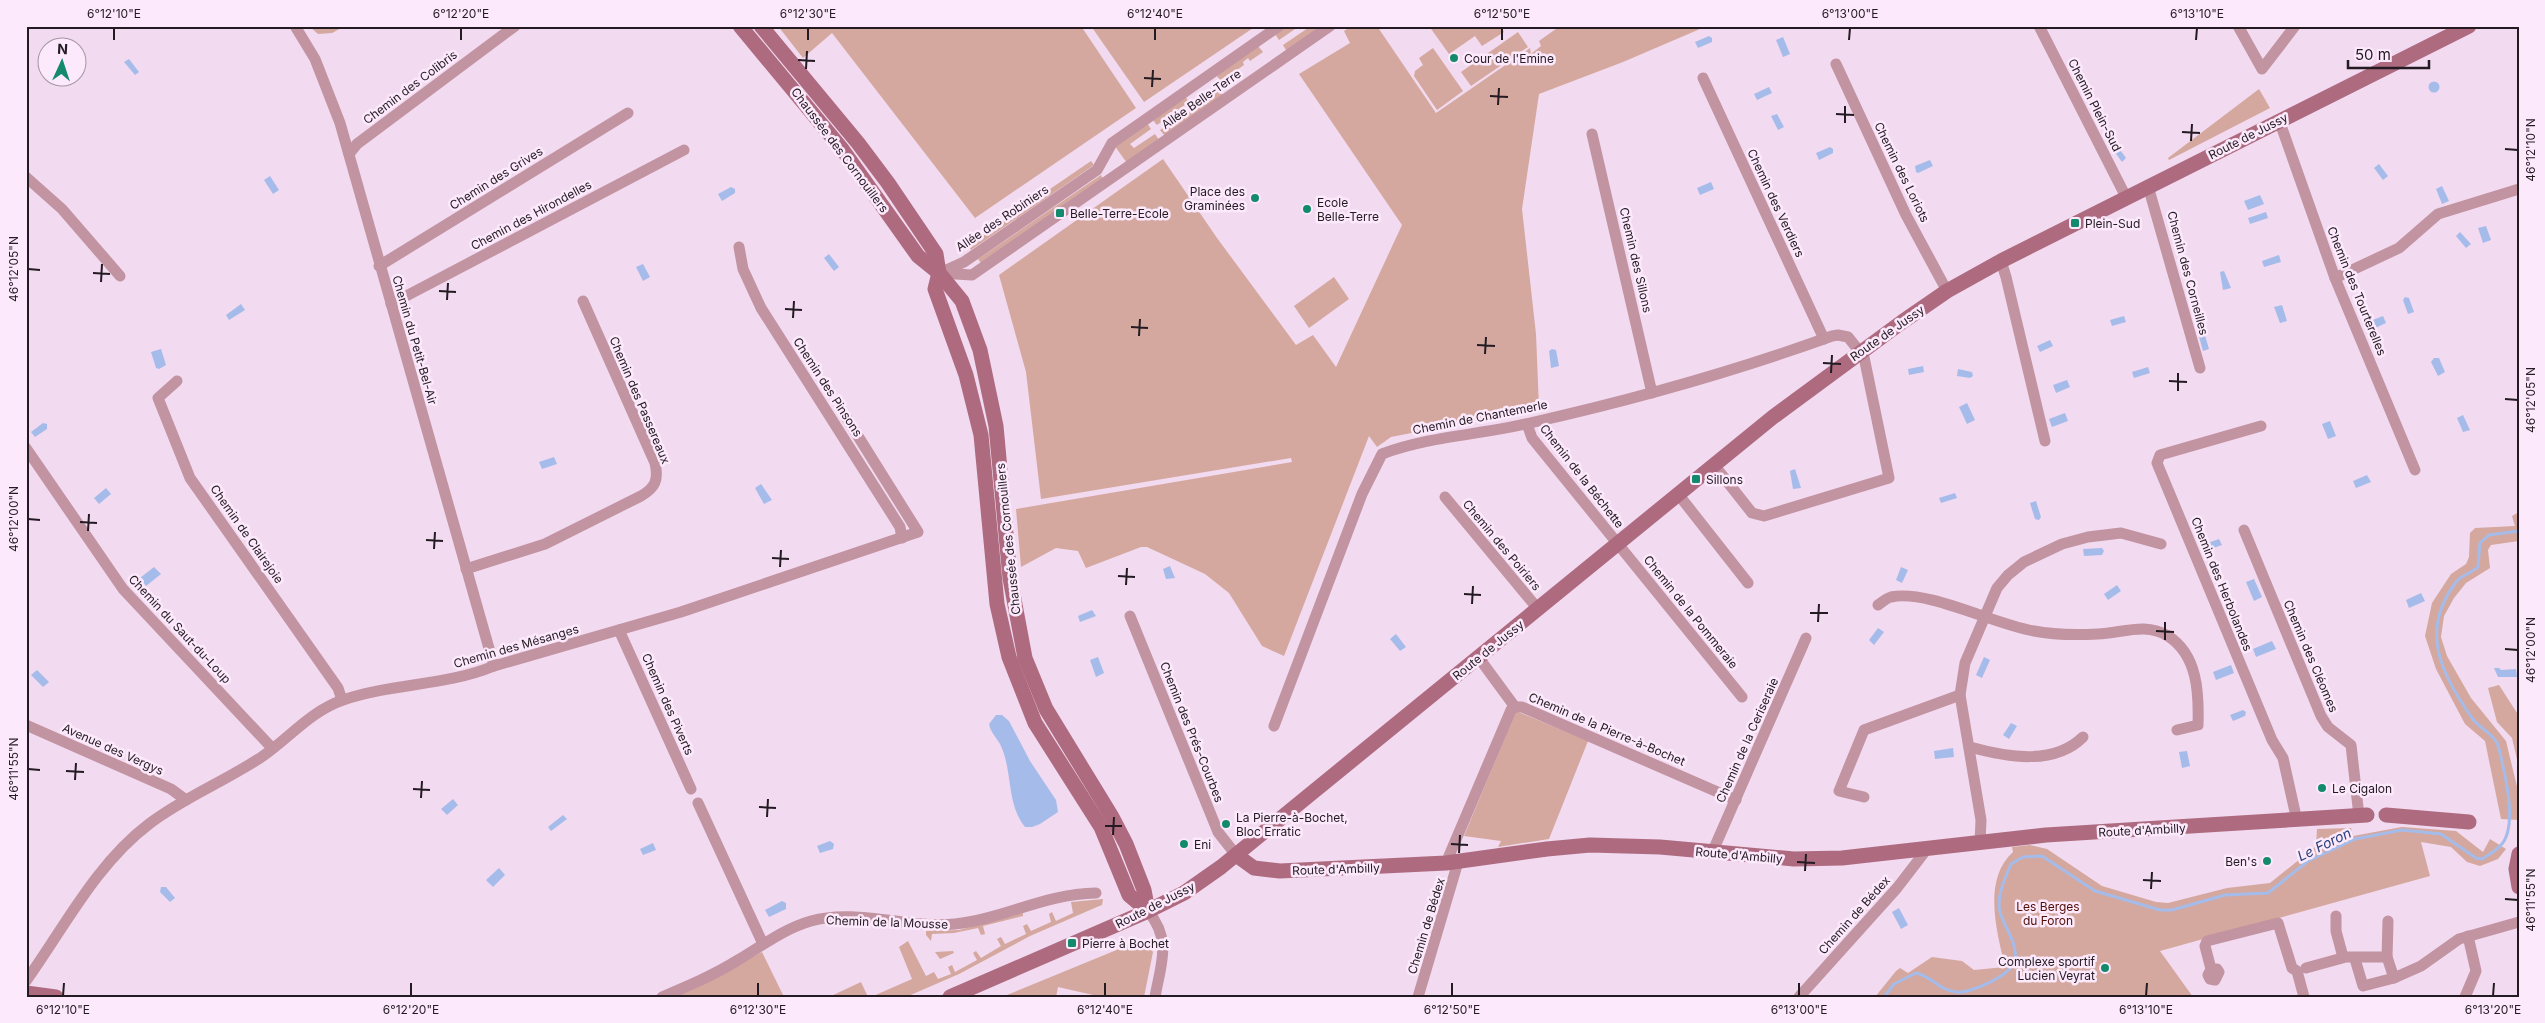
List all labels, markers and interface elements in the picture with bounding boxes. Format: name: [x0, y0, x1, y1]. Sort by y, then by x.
text: 6°12'10"E: [87, 6, 141, 21]
text: 6°12'20"E: [433, 6, 489, 21]
text: 6°12'30"E: [780, 6, 836, 21]
text: 6°12'40"E: [1127, 6, 1183, 21]
text: 6°12'50"E: [1474, 6, 1530, 21]
text: 6°13'00"E: [1822, 6, 1878, 21]
text: 6°13'10"E: [2170, 6, 2224, 21]
north arrow: [38, 38, 88, 88]
scale bar: [2348, 38, 2429, 70]
text: N: [57, 40, 68, 57]
text: 50 m: [2355, 45, 2391, 64]
street label: Chemin des Colibris: [360, 47, 460, 127]
place label: Cour de l'Emine: [1464, 51, 1554, 66]
marker: Cour de l'Emine: [1448, 52, 1460, 64]
street label: Chemin Plein-Sud: [2065, 56, 2125, 154]
street label: Allée Belle-Terre: [1158, 66, 1244, 132]
street label: Chaussée des Cornouillers: [788, 85, 892, 215]
street label: Route de Jussy: [2206, 109, 2290, 162]
text: 46°12'10"N: [2523, 118, 2538, 182]
street label: Chemin des Loriots: [1871, 119, 1933, 225]
street label: Chemin des Grives: [447, 143, 545, 213]
street label: Chemin des Verdiers: [1744, 146, 1808, 260]
street label: Chemin des Hirondelles: [468, 177, 594, 253]
street label: Allée des Robiniers: [953, 181, 1051, 255]
place label: Place des Graminées: [1184, 184, 1245, 213]
marker: Place des Graminées: [1249, 192, 1261, 204]
place label: Ecole Belle-Terre: [1317, 195, 1379, 224]
marker: Ecole Belle-Terre: [1301, 203, 1313, 215]
place label: Belle-Terre-Ecole: [1070, 206, 1169, 221]
street label: Chemin des Sillons: [1617, 206, 1655, 314]
marker: Belle-Terre-Ecole: [1054, 207, 1066, 219]
street label: Chemin des Corneilles: [2164, 209, 2212, 337]
place label: Plein-Sud: [2085, 216, 2140, 231]
marker: Plein-Sud: [2069, 217, 2081, 229]
street label: Chemin des Tourterelles: [2324, 224, 2390, 358]
text: 46°12'05"N: [6, 236, 21, 302]
street label: Chemin du Petit-Bel-Air: [389, 274, 441, 407]
street label: Route de Jussy: [1847, 302, 1927, 364]
street label: Chemin des Passereaux: [606, 334, 674, 466]
street label: Chemin des Pinsons: [790, 335, 866, 439]
text: 46°12'05"N: [2523, 367, 2538, 433]
street label: Chemin de Chantemerle: [1411, 397, 1549, 437]
street label: Chemin de la Béchette: [1537, 421, 1627, 531]
street label: Chaussée des Cornouillers: [993, 462, 1023, 616]
place label: Sillons: [1706, 472, 1743, 487]
marker: Sillons: [1690, 473, 1702, 485]
street label: Chemin de Clairejoie: [207, 482, 287, 586]
text: 46°12'00"N: [6, 486, 21, 552]
street label: Chemin des Poiriers: [1460, 497, 1544, 593]
street label: Chemin des Herbolandes: [2188, 515, 2256, 653]
street label: Chemin de la Pommeraie: [1641, 552, 1741, 672]
street label: Chemin du Saut-du-Loup: [126, 572, 234, 686]
street label: Chemin des Cléomes: [2281, 598, 2341, 714]
street label: Route de Jussy: [1449, 617, 1527, 683]
text: 46°12'00"N: [2523, 617, 2538, 683]
street label: Chemin des Mésanges: [452, 621, 580, 671]
street label: Chemin des Piverts: [639, 651, 697, 757]
street label: Chemin des Prés-Courbes: [1157, 660, 1227, 804]
street label: Chemin de la Ceriseraie: [1713, 675, 1781, 805]
street label: Chemin de la Pierre-à-Bochet: [1526, 689, 1688, 769]
street label: Avenue des Vergys: [60, 720, 166, 778]
text: 46°11'55"N: [6, 737, 21, 801]
place label: Le Cigalon: [2332, 781, 2392, 796]
marker: Le Cigalon: [2316, 782, 2328, 794]
place label: La Pierre-à-Bochet, Bloc Erratic: [1236, 810, 1348, 839]
marker: La Pierre-à-Bochet, Bloc Erratic: [1220, 818, 1232, 830]
street label: Route d'Ambilly: [2098, 820, 2186, 840]
water label: Le Foron: [2294, 824, 2354, 864]
place label: Eni: [1194, 837, 1211, 852]
marker: Eni: [1178, 838, 1190, 850]
street label: Route d'Ambilly: [1695, 844, 1784, 866]
place label: Ben's: [2225, 854, 2257, 869]
marker: Ben's: [2261, 855, 2273, 867]
street label: Route d'Ambilly: [1292, 860, 1380, 878]
text: 46°11'55"N: [2523, 868, 2538, 932]
street label: Chemin de Bédex: [1815, 873, 1893, 957]
street label: Chemin de Bédex: [1404, 876, 1448, 976]
street label: Route de Jussy: [1113, 878, 1197, 931]
park label: Les Berges du Foron: [2016, 899, 2080, 928]
street label: Chemin de la Mousse: [826, 912, 948, 932]
place label: Pierre à Bochet: [1082, 936, 1169, 951]
marker: Pierre à Bochet: [1066, 937, 1078, 949]
place label: Complexe sportif Lucien Veyrat: [1998, 954, 2096, 983]
marker: Complexe sportif Lucien Veyrat: [2099, 962, 2111, 974]
text: 6°12'10"E: [36, 1002, 90, 1017]
text: 6°12'20"E: [383, 1002, 439, 1017]
text: 6°12'30"E: [730, 1002, 786, 1017]
text: 6°12'40"E: [1077, 1002, 1133, 1017]
text: 6°12'50"E: [1424, 1002, 1480, 1017]
text: 6°13'00"E: [1771, 1002, 1827, 1017]
text: 6°13'10"E: [2119, 1002, 2173, 1017]
text: 6°13'20"E: [2465, 1002, 2521, 1017]

